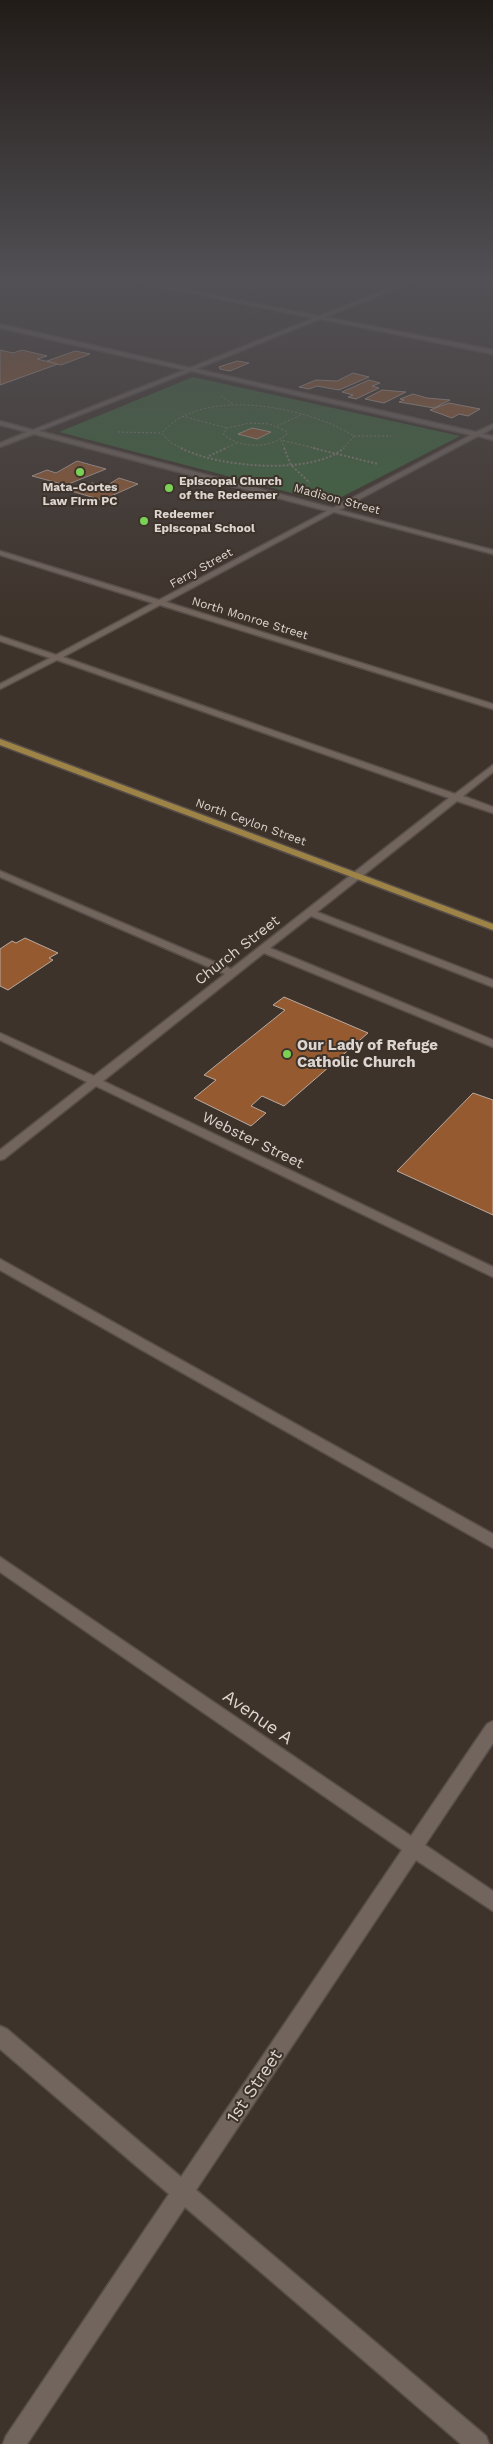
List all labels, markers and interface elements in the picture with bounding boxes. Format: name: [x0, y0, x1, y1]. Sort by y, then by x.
marker: Mata-Cortes Law Firm PC: [74, 466, 86, 478]
place label: Episcopal Church of the Redeemer: [179, 474, 282, 502]
place label: Mata-Cortes Law Firm PC: [42, 480, 118, 508]
street label: Madison Street: [292, 481, 382, 517]
marker: Episcopal Church of the Redeemer: [163, 482, 175, 494]
place label: Redeemer Episcopal School: [154, 507, 255, 535]
marker: Redeemer Episcopal School: [138, 515, 150, 527]
street label: Ferry Street: [167, 545, 235, 591]
street label: North Monroe Street: [190, 594, 310, 642]
street label: North Ceylon Street: [194, 795, 308, 849]
street label: Church Street: [191, 911, 284, 989]
place label: Our Lady of Refuge Catholic Church: [297, 1036, 438, 1071]
marker: Our Lady of Refuge Catholic Church: [281, 1048, 293, 1060]
street label: Webster Street: [199, 1108, 307, 1173]
street label: Avenue A: [219, 1685, 298, 1748]
street label: 1st Street: [221, 2045, 286, 2127]

